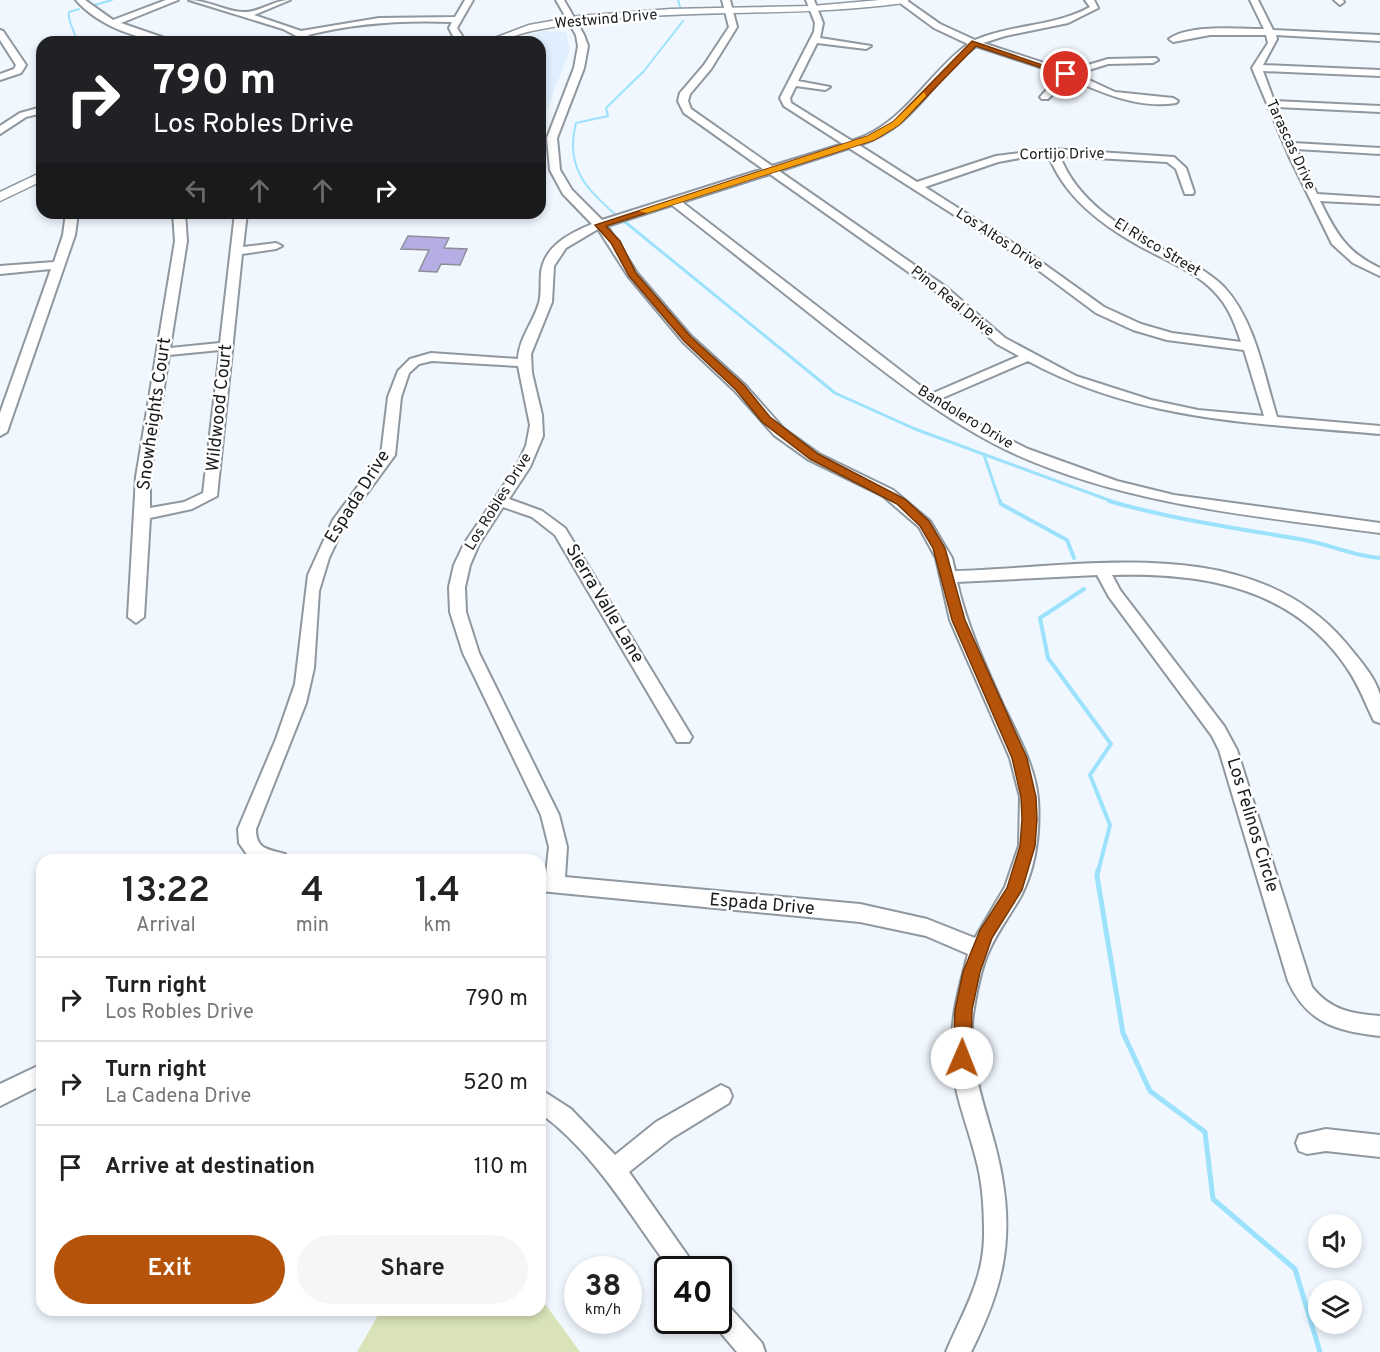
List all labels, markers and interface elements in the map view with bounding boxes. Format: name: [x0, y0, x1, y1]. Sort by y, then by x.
street label: Westwind Drive: [554, 6, 658, 34]
pin: [1040, 48, 1091, 99]
text: 790 m: [153, 56, 276, 109]
icon: arrive: [1049, 57, 1082, 90]
icon: right: [54, 60, 132, 138]
street label: Tarascas Drive: [1261, 97, 1319, 193]
text: Los Robles Drive: [153, 108, 354, 142]
street label: Cortijo Drive: [1019, 145, 1105, 165]
icon: left: [180, 174, 213, 207]
icon: ahead: [243, 174, 276, 207]
icon: ahead: [306, 174, 339, 207]
icon: right: [369, 174, 402, 207]
street label: Los Altos Drive: [952, 205, 1046, 275]
street label: El Risco Street: [1110, 215, 1204, 281]
street label: Pino Real Drive: [906, 262, 998, 342]
street label: Snowheights Court: [133, 336, 177, 492]
street label: Wildwood Court: [202, 343, 238, 473]
street label: Bandolero Drive: [914, 382, 1016, 454]
street label: Espada Drive: [320, 446, 396, 548]
street label: Los Robles Drive: [461, 450, 537, 554]
street label: Sierra Valle Lane: [559, 540, 649, 668]
street label: Los Felinos Circle: [1221, 755, 1283, 895]
text: 13:22: [122, 869, 210, 915]
text: 4: [301, 869, 324, 915]
text: 1.4: [415, 869, 460, 915]
street label: Espada Drive: [708, 889, 816, 921]
text: Arrival: [136, 913, 196, 939]
text: min: [296, 913, 329, 939]
text: km: [424, 913, 451, 939]
text: Turn right: [105, 973, 207, 1000]
icon: right: [54, 983, 87, 1016]
text: 790 m: [466, 986, 528, 1013]
text: Los Robles Drive: [105, 1000, 254, 1026]
position arrow: [930, 1026, 994, 1090]
text: Turn right: [105, 1057, 207, 1084]
icon: right: [54, 1067, 87, 1100]
text: 520 m: [463, 1070, 528, 1097]
text: La Cadena Drive: [105, 1084, 251, 1110]
icon: arrive: [54, 1151, 87, 1184]
text: Arrive at destination: [105, 1154, 315, 1181]
text: 110 m: [474, 1154, 528, 1181]
map controls: [1308, 1214, 1362, 1334]
button: sound: [1308, 1214, 1362, 1268]
button: Exit: [54, 1235, 285, 1304]
button: Share: [297, 1235, 528, 1304]
speed limit sign: 40: [654, 1256, 732, 1334]
text: 38: [585, 1269, 621, 1306]
button: layers: [1308, 1280, 1362, 1334]
text: km/h: [585, 1301, 621, 1320]

